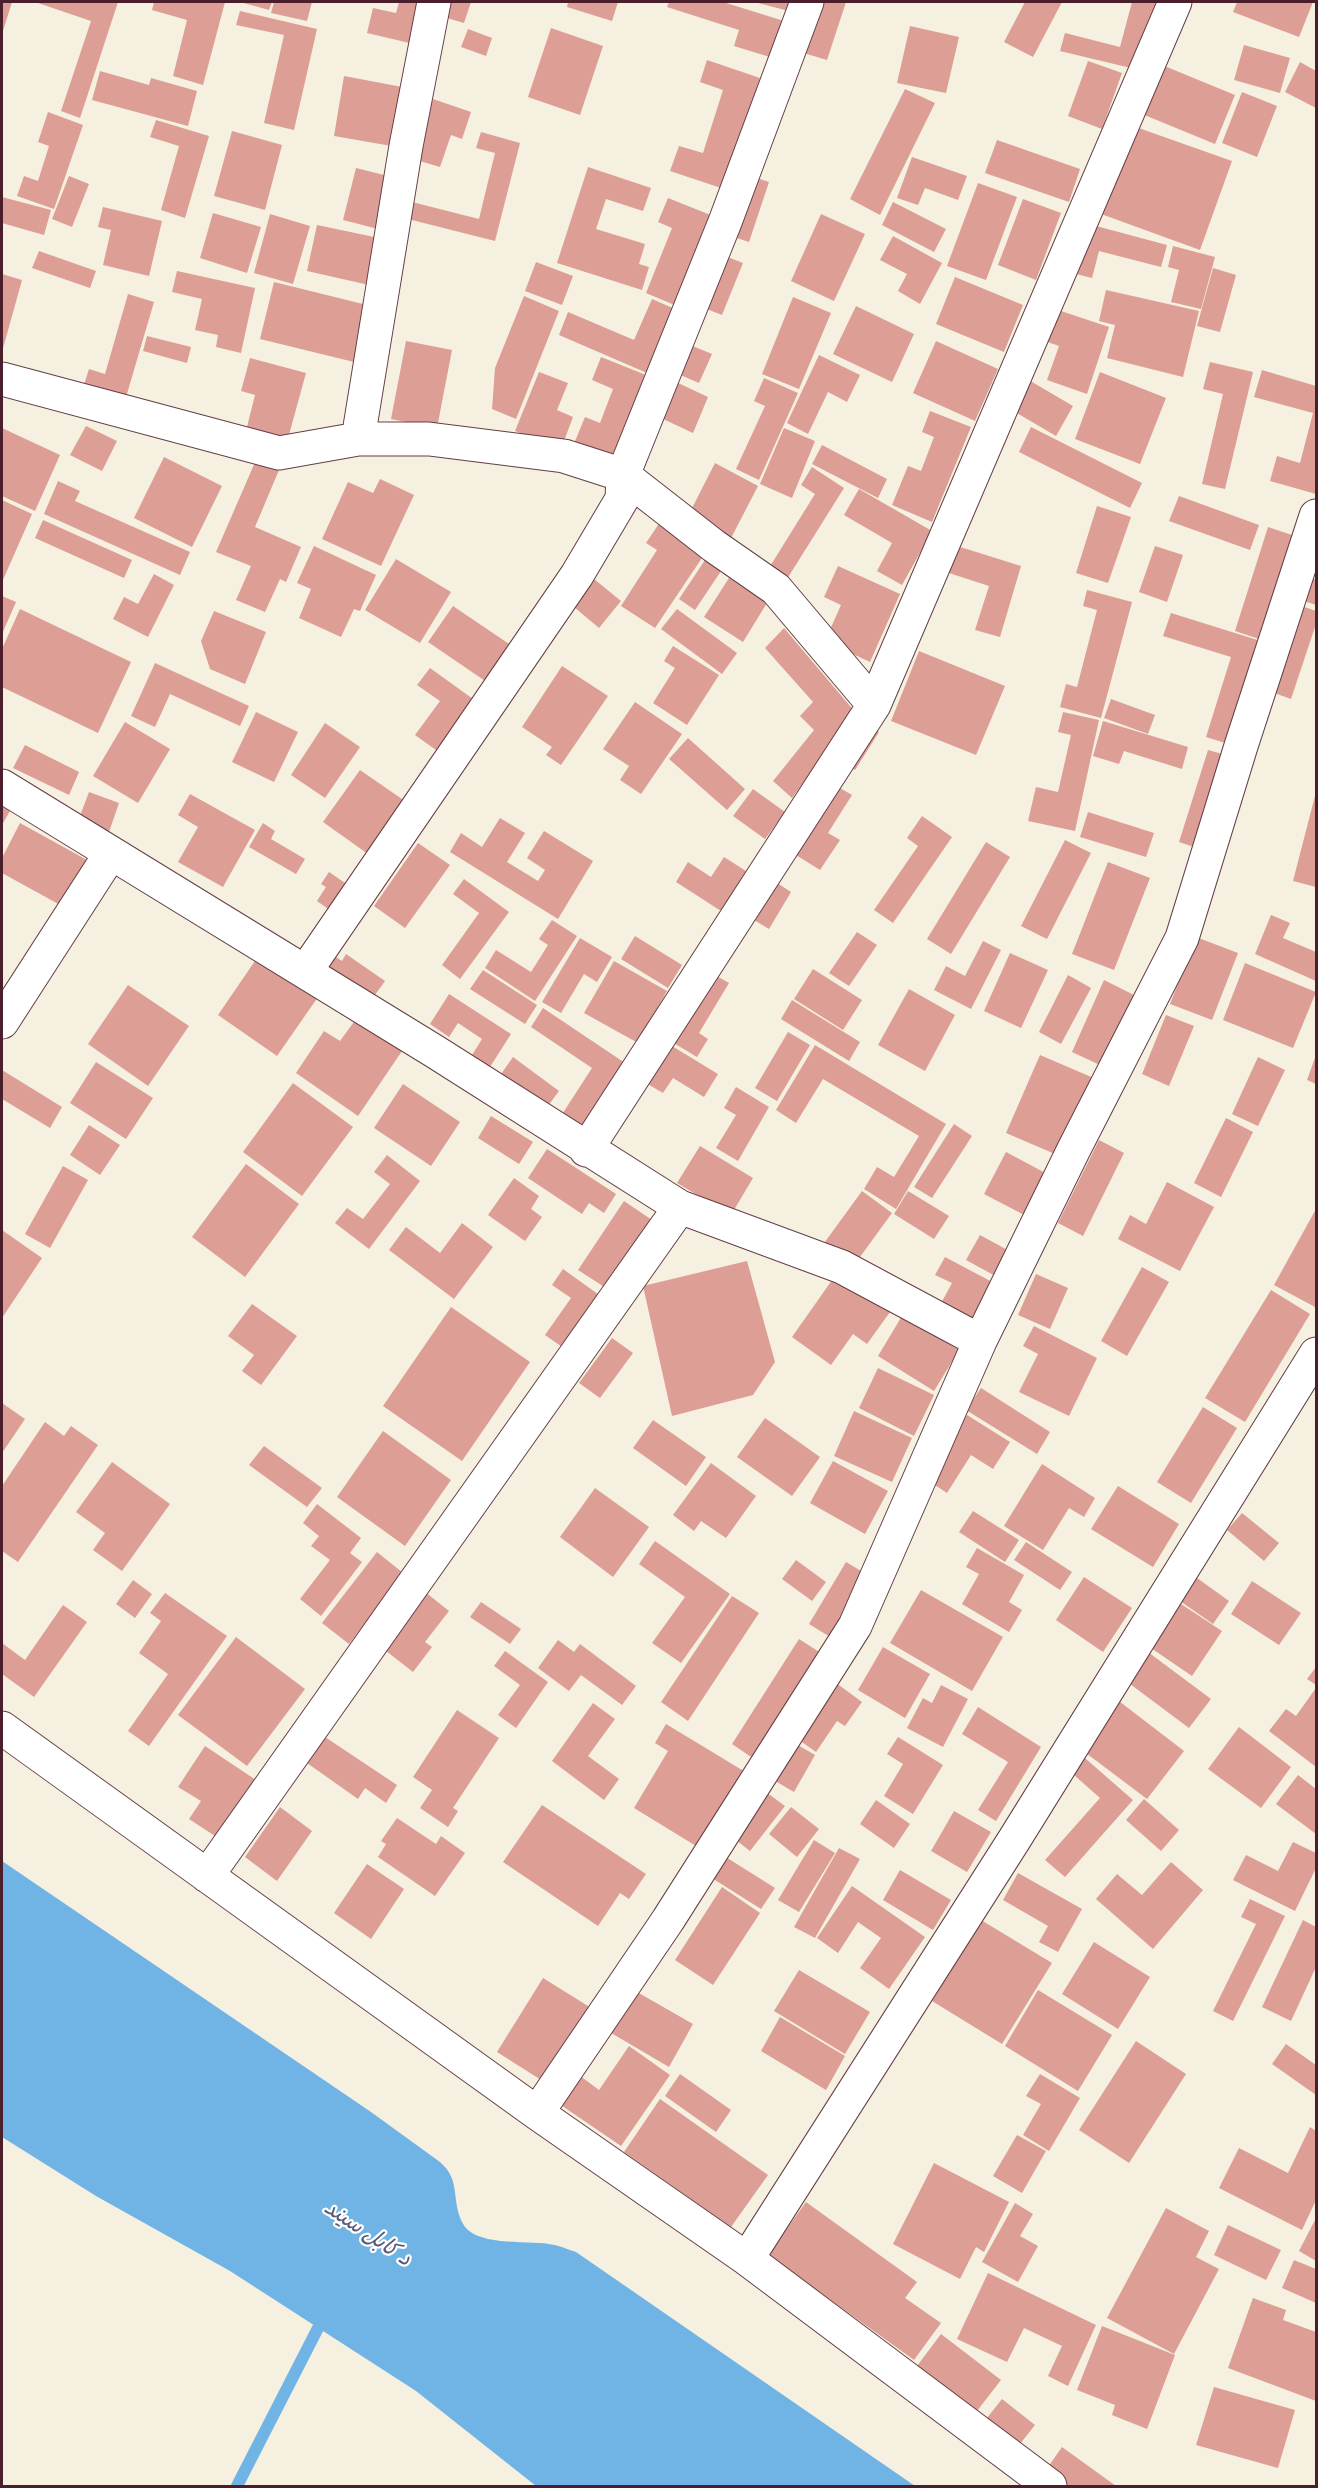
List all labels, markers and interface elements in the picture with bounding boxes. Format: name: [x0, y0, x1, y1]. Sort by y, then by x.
water label: د کابل سيند: [317, 2197, 415, 2275]

